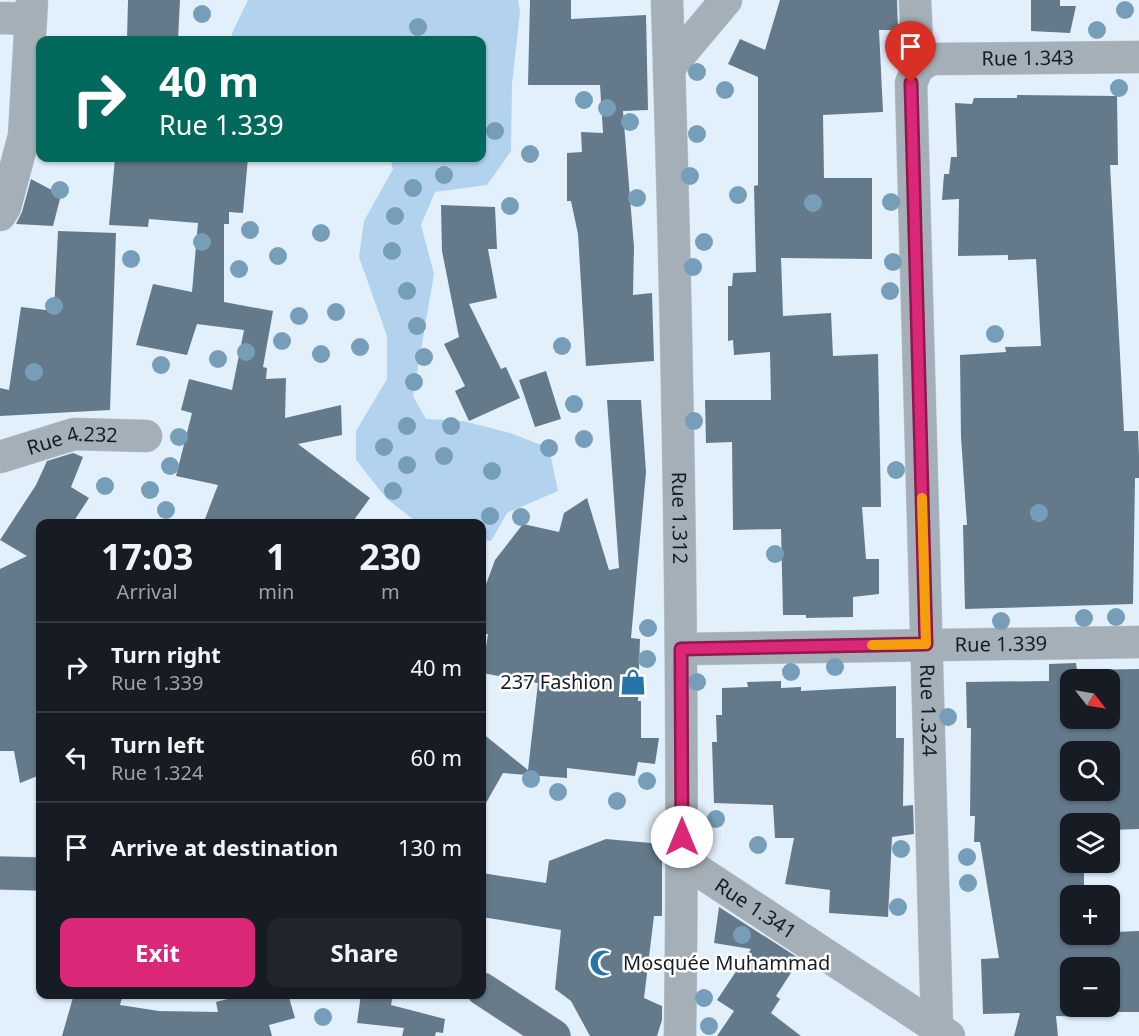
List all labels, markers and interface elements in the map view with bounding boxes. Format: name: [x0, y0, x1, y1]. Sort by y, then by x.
pin: [885, 21, 936, 83]
icon: arrive: [894, 30, 927, 63]
street label: Rue 1.343: [981, 44, 1074, 72]
text: 40 m: [159, 52, 259, 109]
icon: right: [60, 60, 138, 138]
text: Rue 1.339: [159, 106, 284, 143]
street label: Rue 4.232: [23, 419, 118, 461]
street label: Rue 1.312: [666, 471, 694, 564]
text: 17:03: [101, 532, 193, 581]
text: 1: [266, 532, 287, 581]
text: 230: [359, 532, 421, 581]
text: Arrival: [117, 578, 178, 605]
text: min: [258, 578, 294, 605]
text: m: [381, 578, 400, 605]
street label: Rue 1.339: [955, 629, 1047, 658]
text: Turn right: [111, 639, 221, 669]
icon: right: [60, 651, 93, 684]
text: 40 m: [411, 652, 462, 682]
street label: Rue 1.324: [914, 664, 944, 757]
shop icon: 237 Fashion: [618, 667, 648, 697]
place label: 237 Fashion: [500, 668, 613, 695]
text: Rue 1.339: [111, 669, 203, 696]
north arrow: [1060, 669, 1120, 729]
map controls: [1060, 669, 1120, 1017]
text: Turn left: [111, 729, 205, 759]
icon: left: [60, 741, 93, 774]
button: search: [1060, 741, 1120, 801]
text: 60 m: [411, 742, 462, 772]
text: Rue 1.324: [111, 759, 203, 786]
position arrow: [650, 805, 714, 869]
button: layers: [1060, 813, 1120, 873]
icon: arrive: [60, 831, 93, 864]
text: Arrive at destination: [111, 832, 338, 862]
text: 130 m: [398, 832, 462, 862]
street label: Rue 1.341: [710, 871, 802, 945]
button: +: [1060, 885, 1120, 945]
button: Exit: [60, 918, 255, 987]
button: Share: [267, 918, 462, 987]
mosque icon: Mosquée Muhammad: [588, 948, 618, 978]
place label: Mosquée Muhammad: [623, 949, 830, 976]
button: −: [1060, 957, 1120, 1017]

